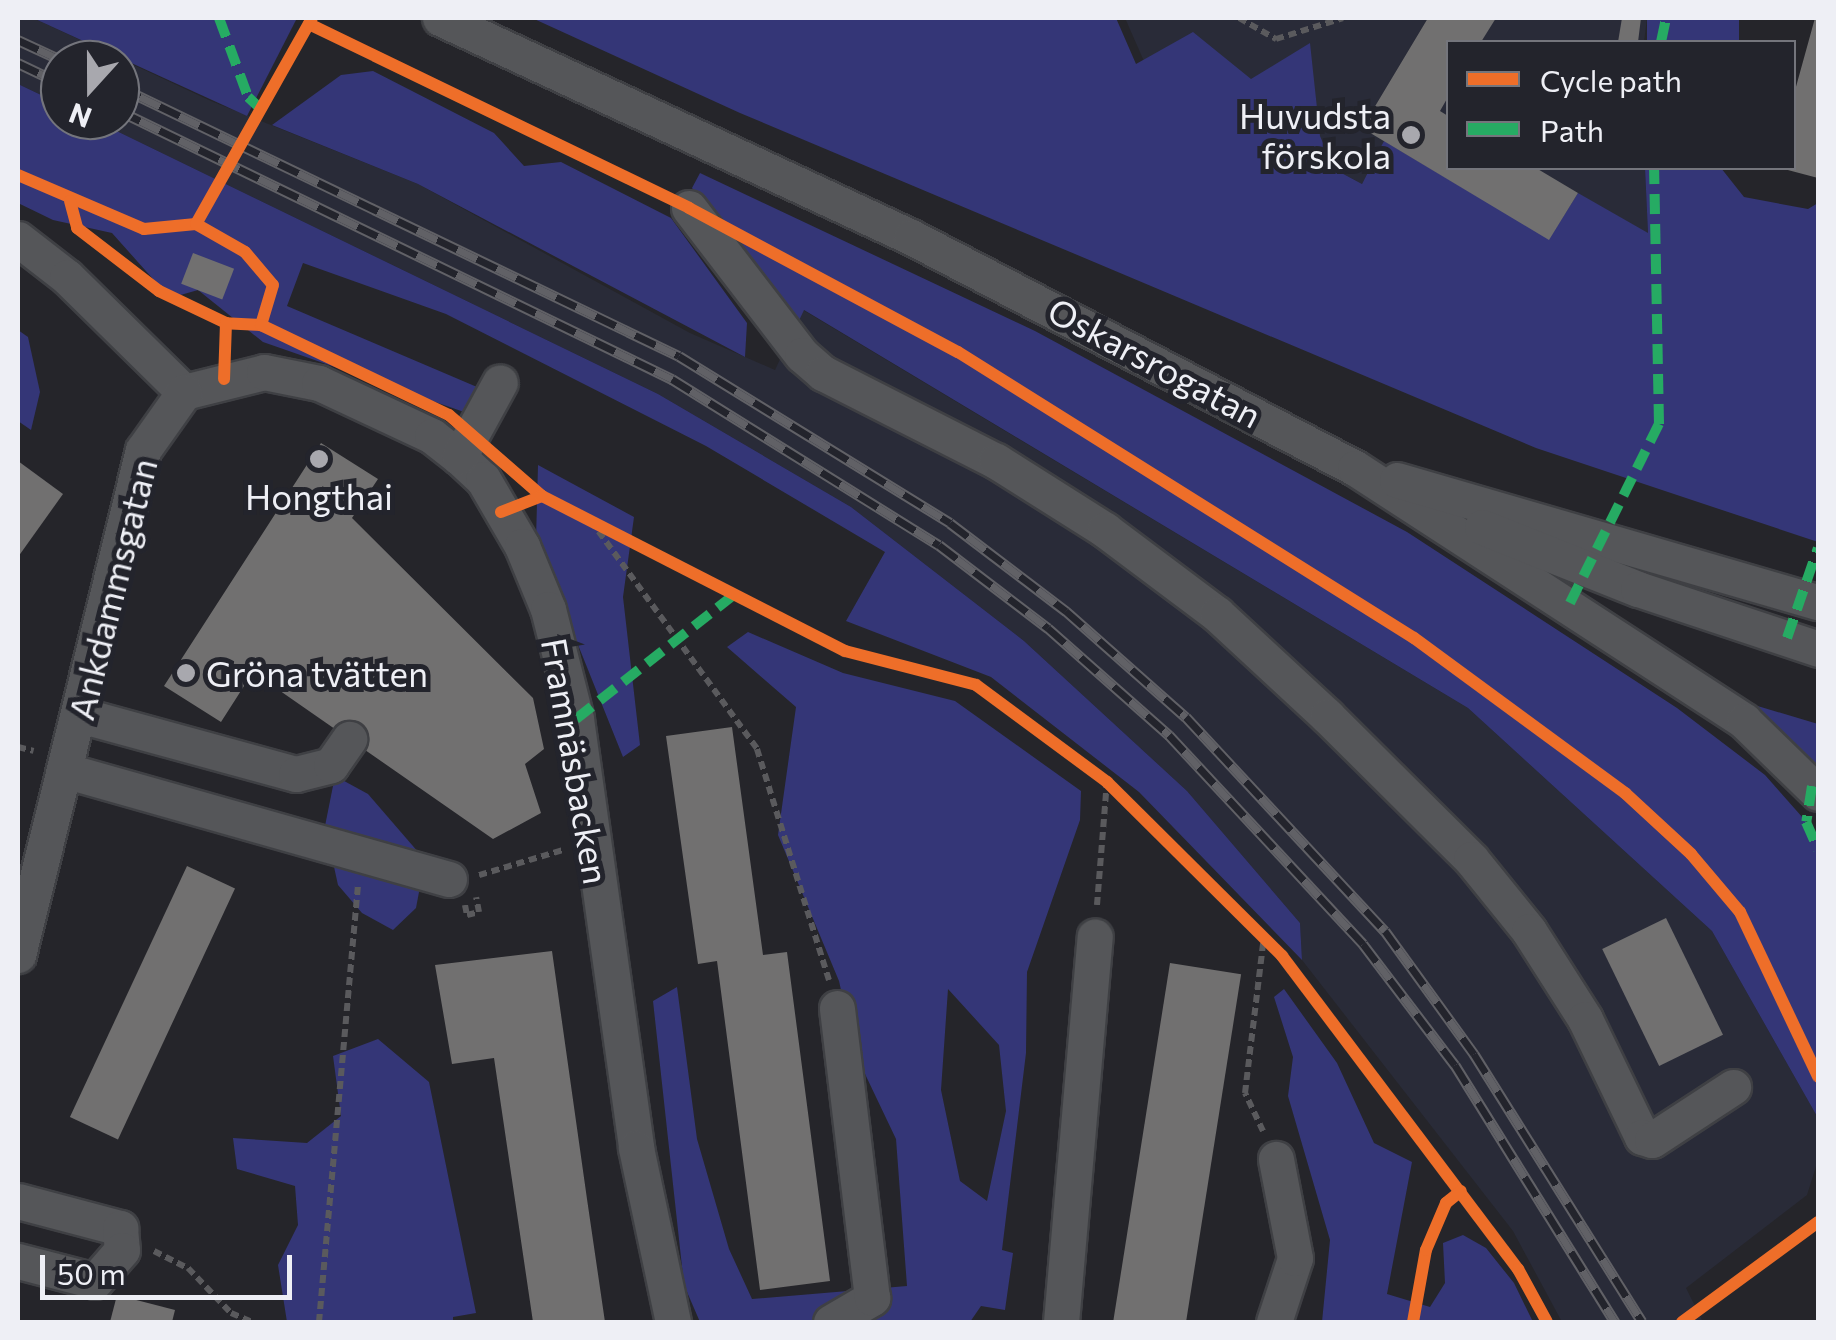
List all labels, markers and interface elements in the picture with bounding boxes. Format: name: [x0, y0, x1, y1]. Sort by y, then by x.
north arrow: [40, 40, 140, 140]
legend: [1446, 40, 1796, 170]
text: Cycle path: [1540, 61, 1682, 98]
place label: Huvudsta förskola: [1239, 94, 1391, 176]
text: N: [64, 97, 96, 136]
text: Path: [1540, 111, 1604, 148]
marker: Huvudsta förskola: [1400, 124, 1422, 146]
street label: Oskarsrogatan: [1041, 288, 1269, 436]
marker: Hongthai: [308, 448, 330, 470]
street label: Ankdammsgatan: [59, 454, 165, 724]
place label: Hongthai: [245, 475, 393, 517]
street label: Framnäsbacken: [534, 635, 618, 887]
place label: Gröna tvätten: [206, 652, 428, 694]
marker: Gröna tvätten: [175, 662, 197, 684]
scale bar: [45, 1235, 298, 1297]
text: 50 m: [57, 1254, 126, 1291]

